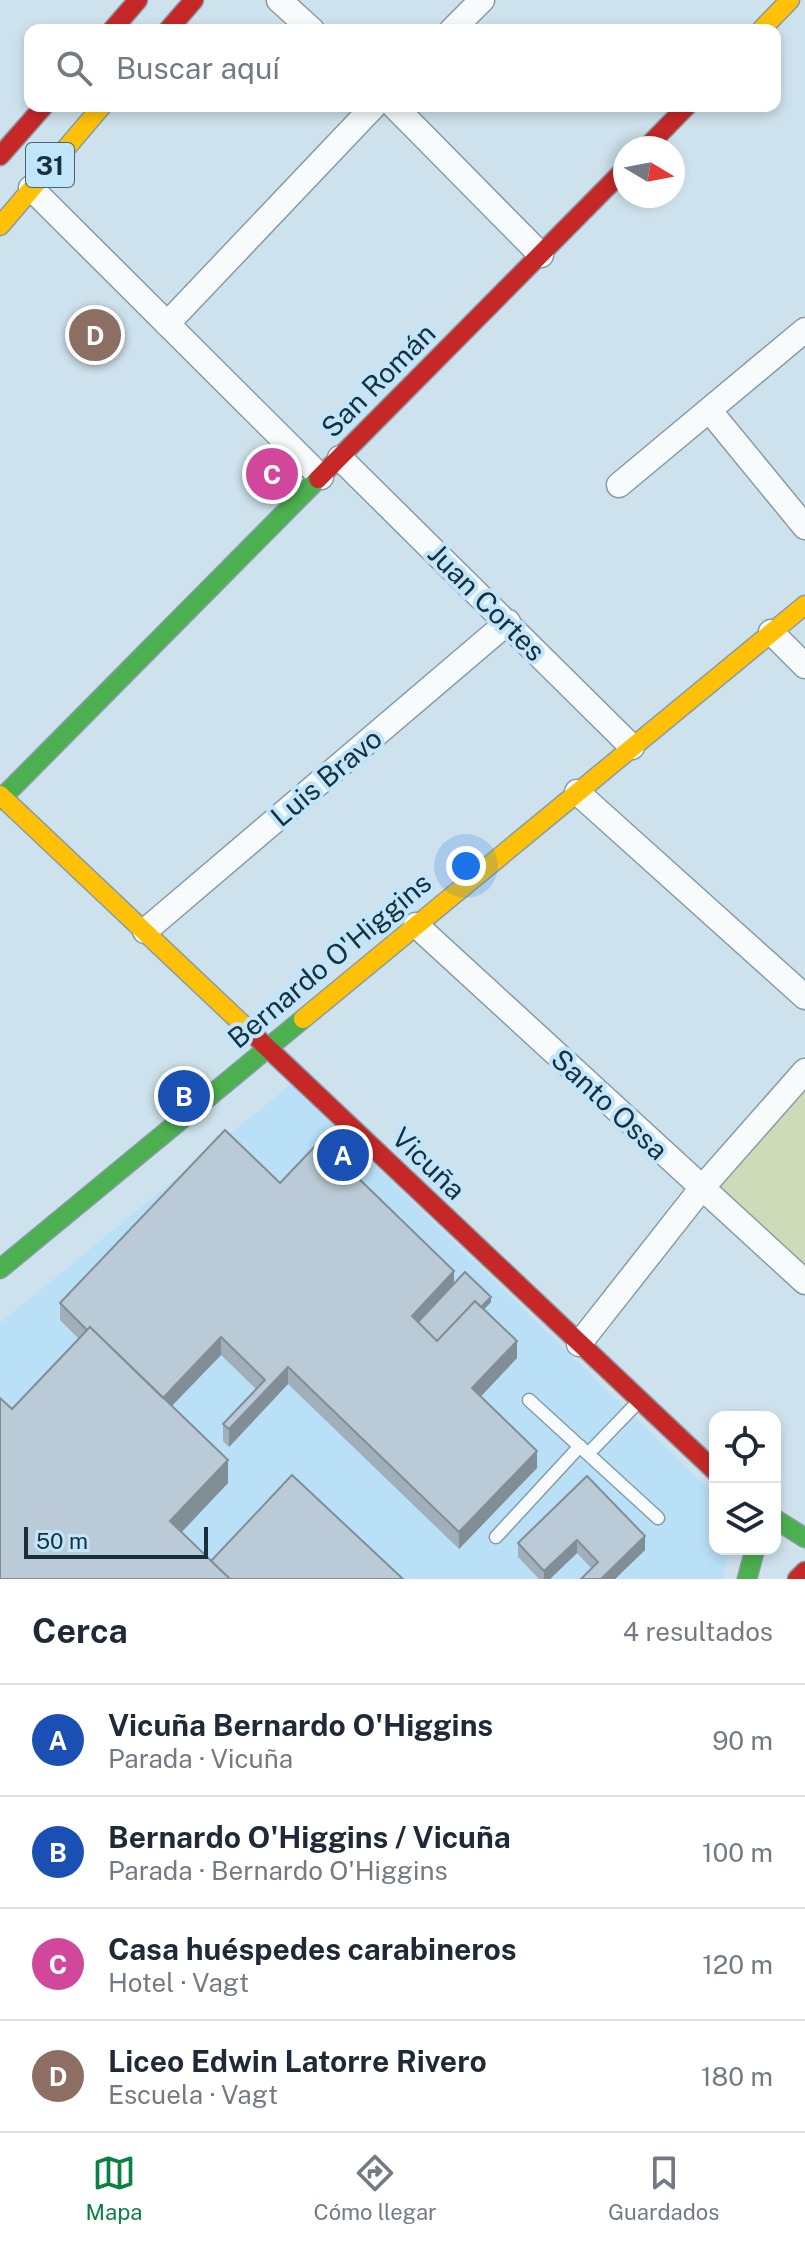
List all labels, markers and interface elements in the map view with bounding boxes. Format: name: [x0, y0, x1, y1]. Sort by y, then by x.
search box: [24, 24, 781, 112]
icon: search: [52, 46, 96, 90]
text: Buscar aquí: [116, 50, 280, 86]
north arrow: [613, 136, 685, 208]
road number: 31: [26, 143, 74, 187]
pin: D: [69, 305, 121, 365]
street label: San Román: [314, 316, 442, 444]
pin: C: [246, 444, 298, 504]
street label: Juan Cortes: [422, 537, 552, 667]
street label: Luis Bravo: [264, 721, 388, 833]
your location: [446, 846, 486, 886]
street label: Bernardo O'Higgins: [221, 865, 437, 1055]
street label: Santo Ossa: [545, 1042, 675, 1166]
pin: B: [158, 1066, 210, 1126]
street label: Vicuña: [386, 1120, 472, 1206]
pin: A: [317, 1125, 369, 1185]
map controls: [709, 1411, 781, 1555]
button: locate: [709, 1411, 781, 1483]
button: layers: [709, 1483, 781, 1555]
scale bar: [24, 1523, 208, 1559]
text: 50 m: [36, 1528, 88, 1554]
text: Cerca: [32, 1611, 128, 1651]
text: 4 resultados: [623, 1616, 773, 1647]
text: Vicuña Bernardo O'Higgins: [108, 1707, 493, 1743]
text: A: [49, 1725, 67, 1756]
text: 90 m: [712, 1725, 773, 1756]
text: Parada · Vicuña: [108, 1743, 293, 1774]
text: Bernardo O'Higgins / Vicuña: [108, 1819, 511, 1855]
text: B: [49, 1837, 67, 1868]
text: 100 m: [702, 1837, 773, 1868]
text: Parada · Bernardo O'Higgins: [108, 1855, 448, 1886]
text: Casa huéspedes carabineros: [108, 1931, 517, 1967]
text: C: [49, 1949, 67, 1980]
text: 120 m: [702, 1949, 773, 1980]
text: Hotel · Vagt: [108, 1967, 249, 1998]
text: Liceo Edwin Latorre Rivero: [108, 2043, 487, 2079]
text: D: [49, 2061, 67, 2092]
text: 180 m: [701, 2061, 773, 2092]
text: Escuela · Vagt: [108, 2079, 278, 2110]
tab: Mapa: [86, 2151, 142, 2225]
tab: Cómo llegar: [314, 2151, 437, 2225]
tab: Guardados: [608, 2151, 719, 2225]

